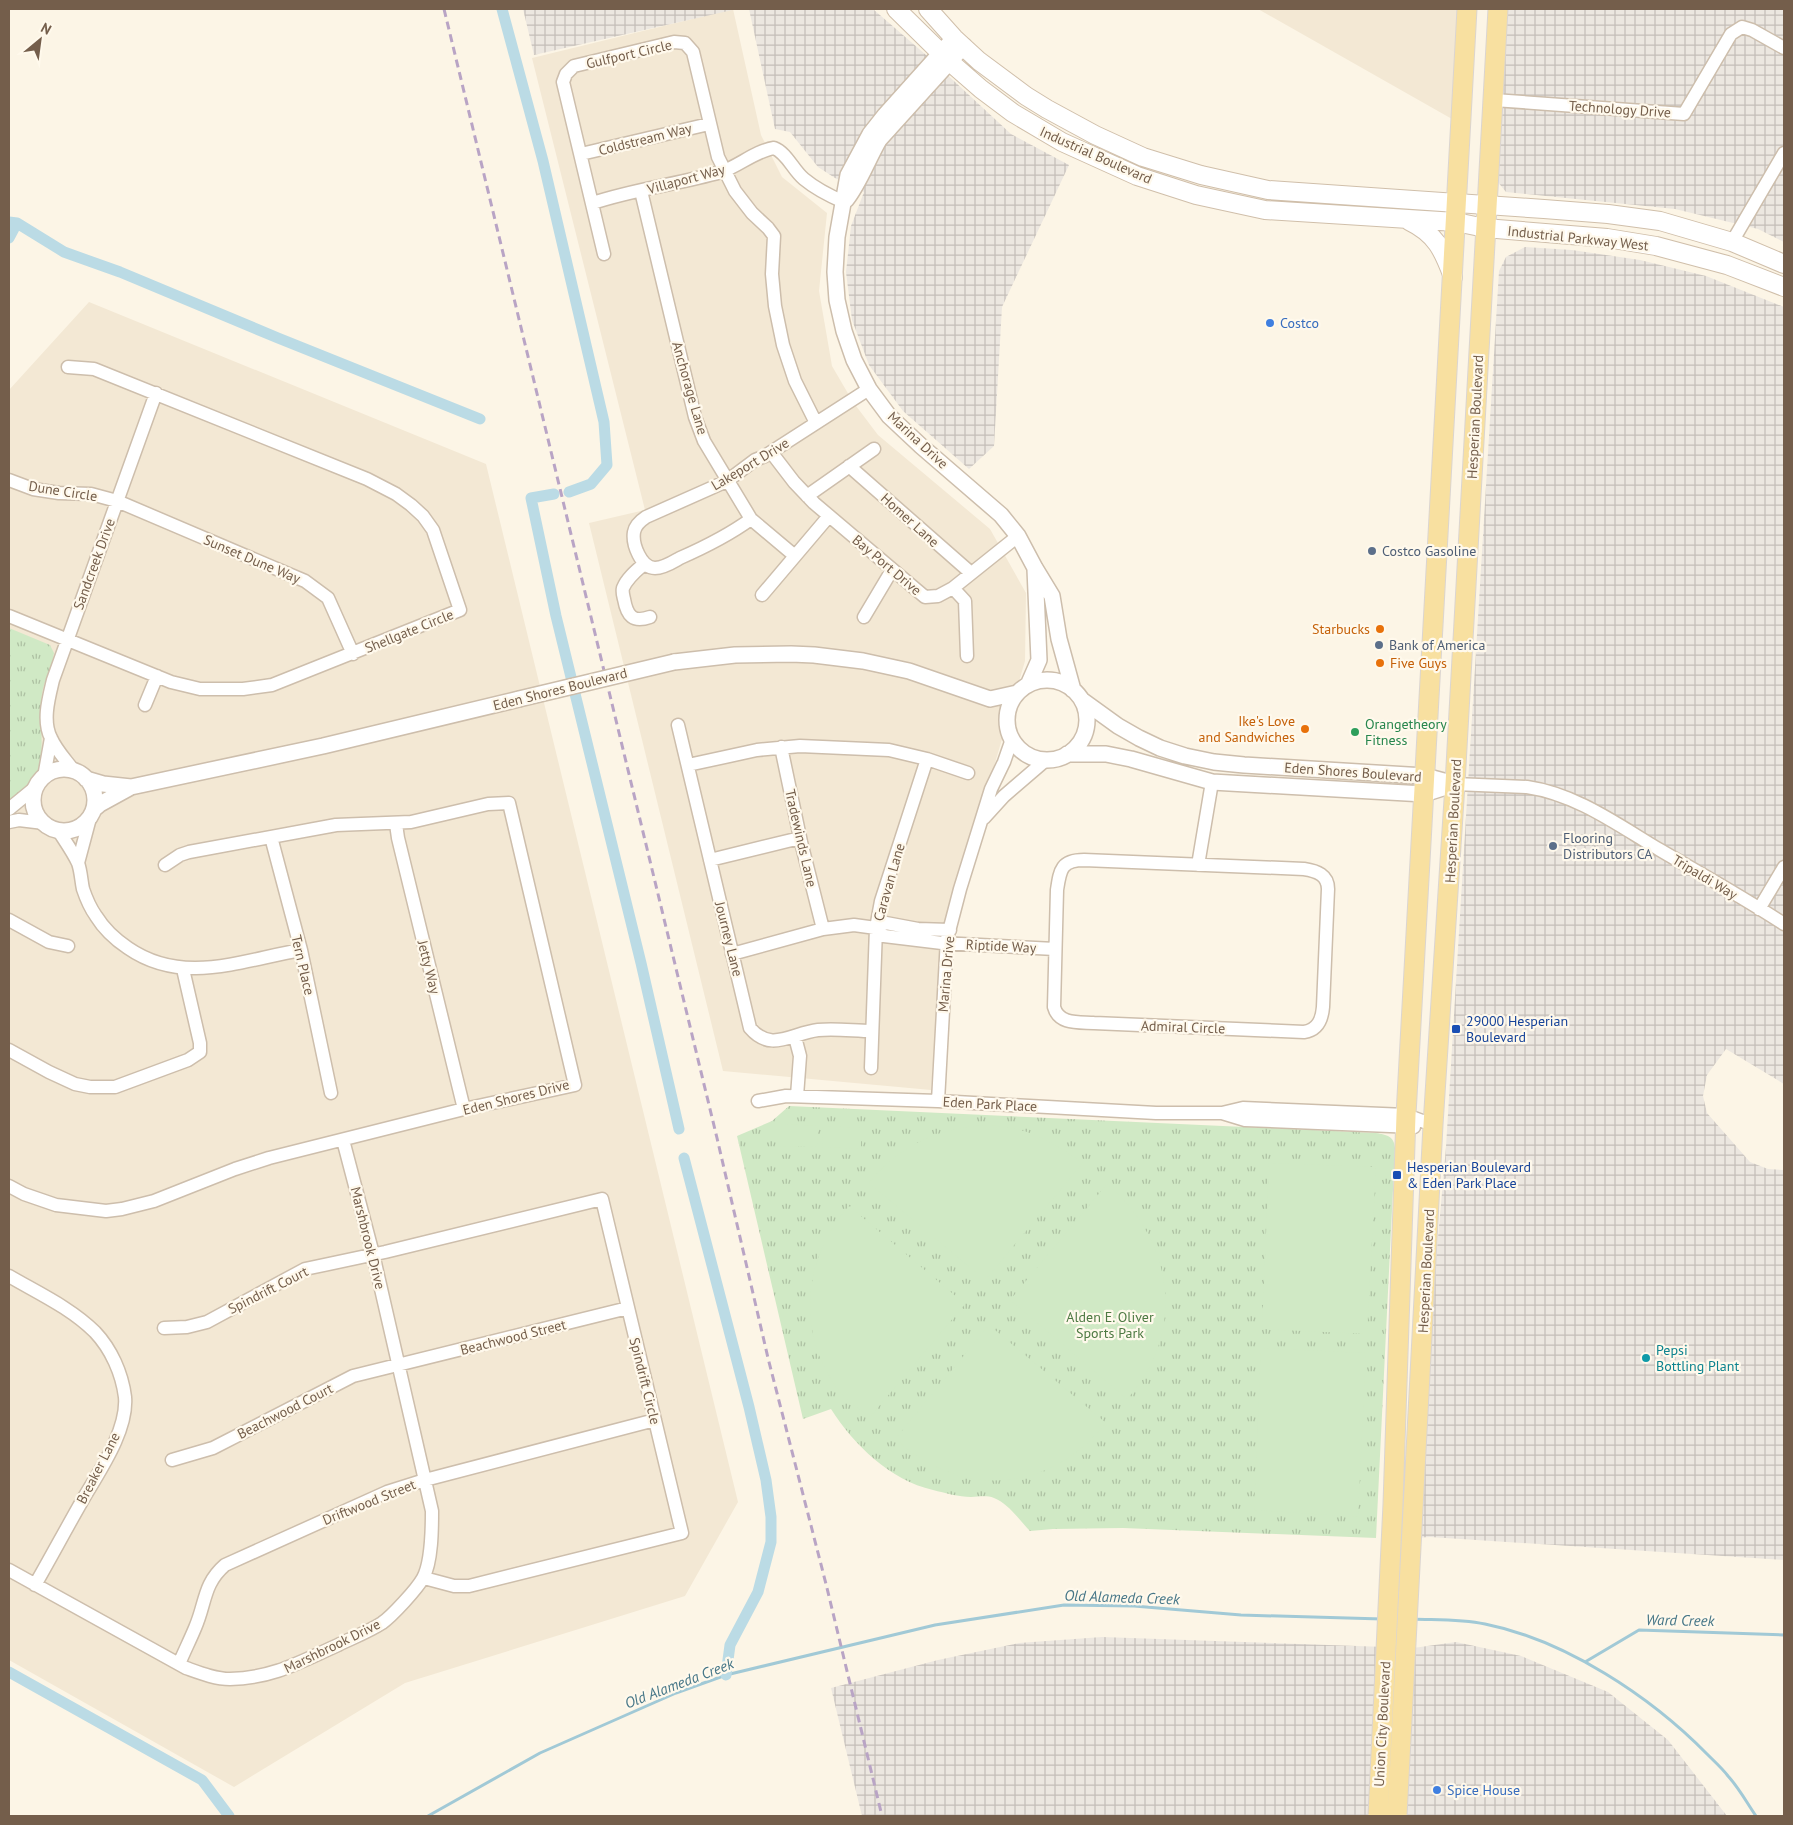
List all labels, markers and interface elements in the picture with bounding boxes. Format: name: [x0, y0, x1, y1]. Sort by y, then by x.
north arrow: [15, 15, 65, 65]
text: N: [38, 19, 55, 39]
street label: Gulfport Circle: [584, 35, 674, 73]
street label: Technology Drive: [1568, 96, 1672, 122]
street label: Coldstream Way: [597, 119, 694, 159]
street label: Industrial Boulevard: [1037, 122, 1155, 188]
street label: Villaport Way: [644, 160, 727, 198]
street label: Industrial Parkway West: [1506, 222, 1650, 254]
place label: Costco: [1280, 314, 1319, 332]
marker: Costco: [1264, 317, 1276, 329]
street label: Anchorage Lane: [668, 339, 712, 437]
street label: Hesperian Boulevard: [1463, 355, 1487, 479]
street label: Marina Drive: [884, 407, 952, 473]
street label: Lakeport Drive: [708, 434, 792, 494]
street label: Dune Circle: [27, 477, 99, 505]
street label: Homer Lane: [877, 489, 943, 551]
street label: Sandcreek Drive: [69, 516, 119, 612]
street label: Sunset Dune Way: [201, 530, 304, 588]
street label: Bay Port Drive: [849, 531, 925, 599]
place label: Costco Gasoline: [1382, 542, 1476, 560]
marker: Costco Gasoline: [1366, 545, 1378, 557]
street label: Shellgate Circle: [362, 605, 456, 657]
place label: Starbucks: [1312, 620, 1370, 638]
marker: Starbucks: [1374, 623, 1386, 635]
place label: Bank of America: [1389, 636, 1485, 654]
marker: Bank of America: [1373, 639, 1385, 651]
place label: Five Guys: [1390, 654, 1447, 672]
marker: Five Guys: [1374, 657, 1386, 669]
street label: Eden Shores Boulevard: [491, 664, 629, 714]
place label: Ike's Love and Sandwiches: [1199, 712, 1295, 746]
place label: Orangetheory Fitness: [1365, 715, 1447, 749]
marker: Ike's Love and Sandwiches: [1299, 723, 1311, 735]
marker: Orangetheory Fitness: [1349, 726, 1361, 738]
street label: Eden Shores Boulevard: [1284, 758, 1422, 786]
street label: Hesperian Boulevard: [1441, 759, 1465, 883]
street label: Tradewinds Lane: [781, 787, 821, 889]
place label: Flooring Distributors CA: [1563, 829, 1653, 863]
marker: Flooring Distributors CA: [1547, 840, 1559, 852]
street label: Caravan Lane: [869, 841, 909, 923]
street label: Tripaldi Way: [1669, 851, 1741, 904]
street label: Journey Lane: [711, 899, 747, 978]
street label: Tern Place: [287, 933, 319, 997]
street label: Marina Drive: [934, 935, 958, 1013]
street label: Riptide Way: [965, 935, 1037, 957]
street label: Jetty Way: [413, 937, 444, 996]
place label: 29000 Hesperian Boulevard: [1466, 1012, 1568, 1046]
street label: Admiral Circle: [1141, 1017, 1225, 1037]
marker: 29000 Hesperian Boulevard: [1450, 1023, 1462, 1035]
street label: Eden Shores Drive: [461, 1075, 571, 1119]
street label: Eden Park Place: [942, 1093, 1038, 1115]
place label: Hesperian Boulevard & Eden Park Place: [1407, 1158, 1531, 1192]
marker: Hesperian Boulevard & Eden Park Place: [1391, 1169, 1403, 1181]
street label: Marshbrook Drive: [347, 1185, 389, 1291]
street label: Hesperian Boulevard: [1414, 1209, 1438, 1333]
street label: Spindrift Court: [225, 1262, 311, 1318]
park label: Alden E. Oliver Sports Park: [1066, 1308, 1154, 1342]
street label: Beachwood Street: [458, 1315, 568, 1359]
street label: Spindrift Circle: [625, 1336, 665, 1426]
place label: Pepsi Bottling Plant: [1656, 1341, 1739, 1375]
marker: Pepsi Bottling Plant: [1640, 1352, 1652, 1364]
street label: Beachwood Court: [234, 1379, 336, 1443]
street label: Breaker Lane: [72, 1429, 124, 1507]
street label: Driftwood Street: [320, 1475, 418, 1529]
water label: Old Alameda Creek: [1064, 1585, 1181, 1609]
water label: Ward Creek: [1646, 1610, 1716, 1630]
street label: Marshbrook Drive: [281, 1615, 383, 1677]
water label: Old Alameda Creek: [622, 1653, 737, 1713]
street label: Union City Boulevard: [1370, 1661, 1394, 1787]
place label: Spice House: [1447, 1781, 1520, 1799]
marker: Spice House: [1431, 1784, 1443, 1796]

